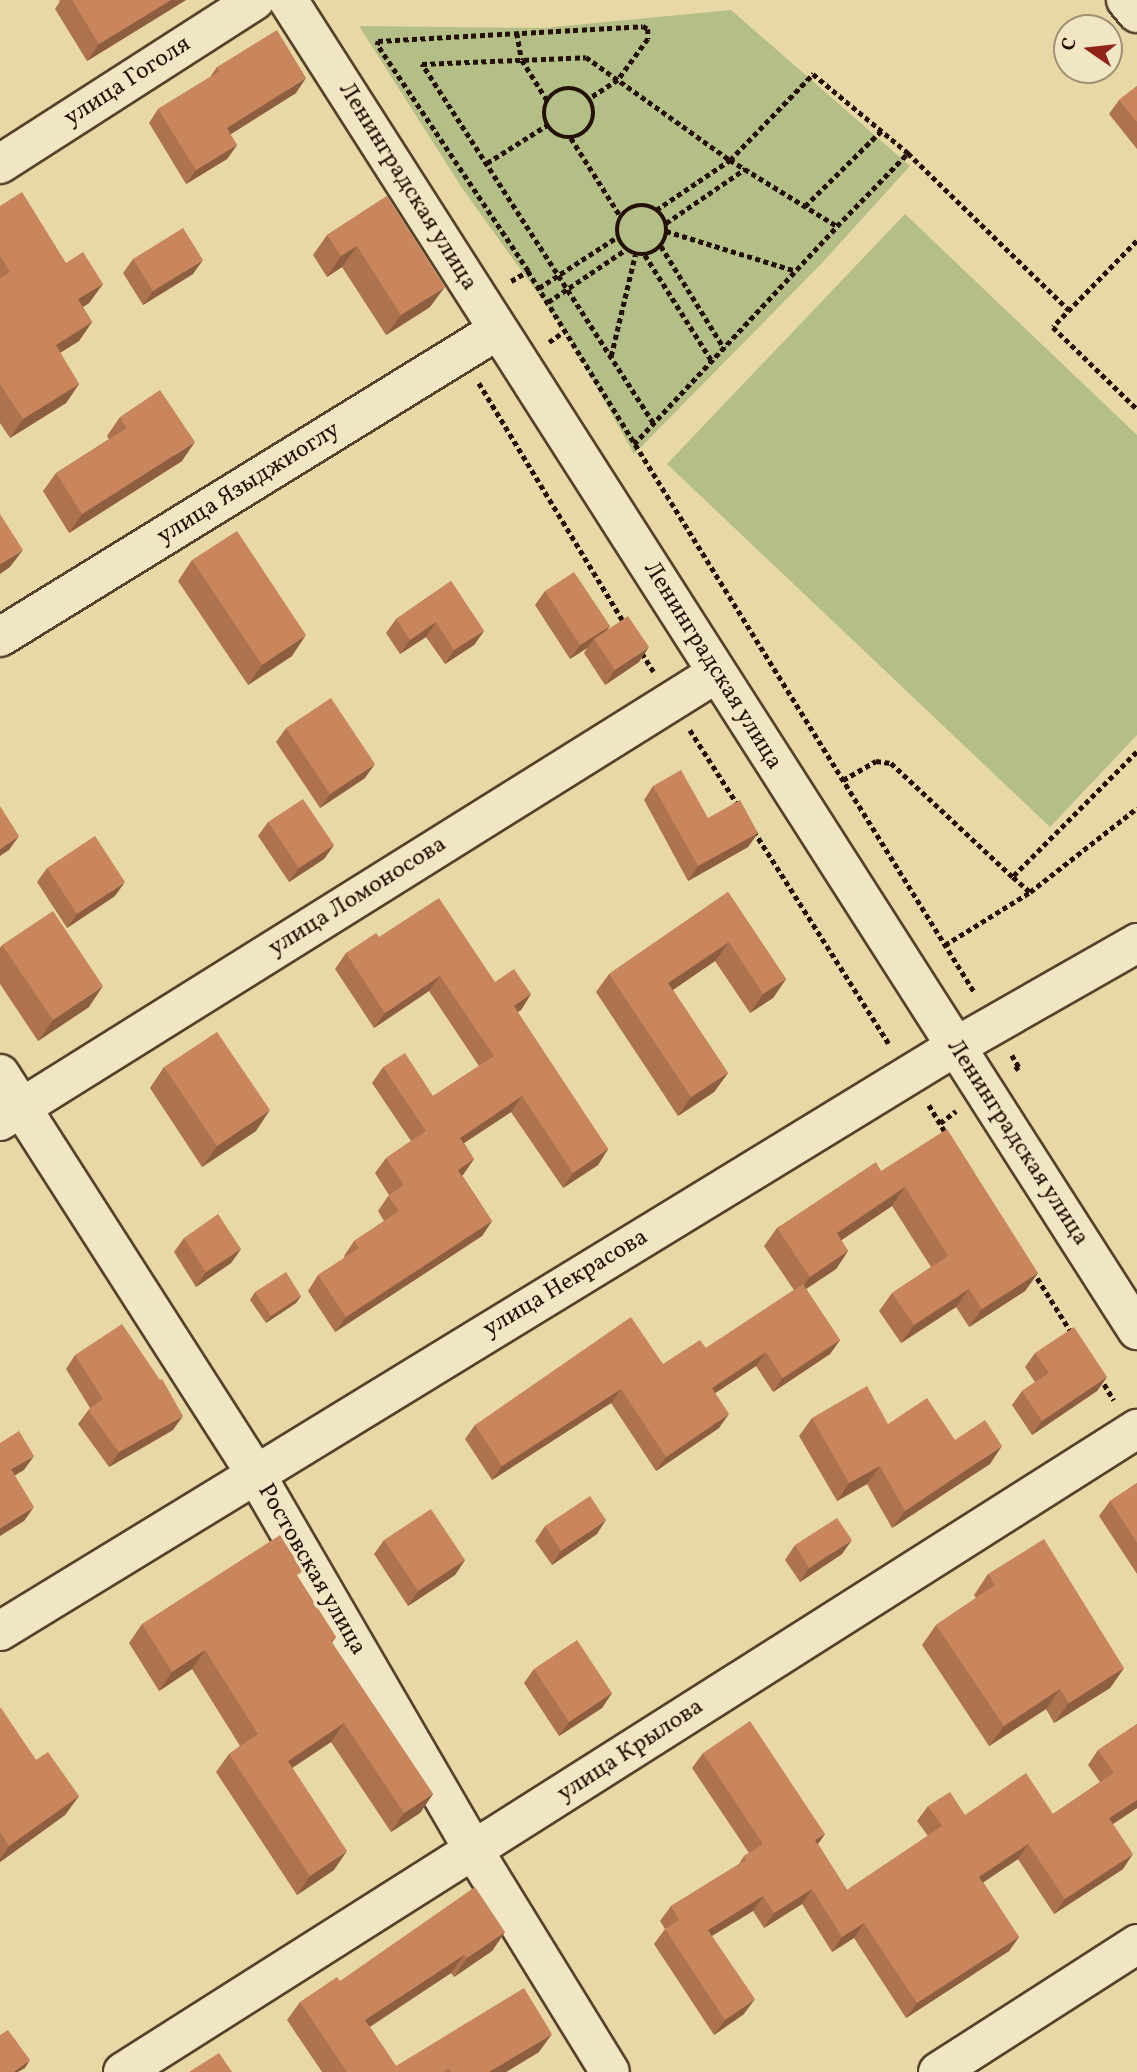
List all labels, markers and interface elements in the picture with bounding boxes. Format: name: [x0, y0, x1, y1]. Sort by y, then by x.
north arrow: [1053, 14, 1123, 84]
street label: улица Гоголя: [59, 30, 197, 134]
text: С: [1055, 35, 1084, 53]
street label: Ленинградская улица: [331, 77, 483, 297]
street label: улица Языджиоглу: [152, 416, 346, 552]
street label: Ленинградская улица: [636, 556, 788, 776]
street label: улица Ломоносова: [264, 831, 452, 963]
street label: Ленинградская улица: [939, 1034, 1095, 1252]
street label: улица Некрасова: [478, 1223, 654, 1345]
street label: Ростовская улица: [250, 1479, 372, 1661]
street label: улица Крылова: [552, 1693, 710, 1809]

